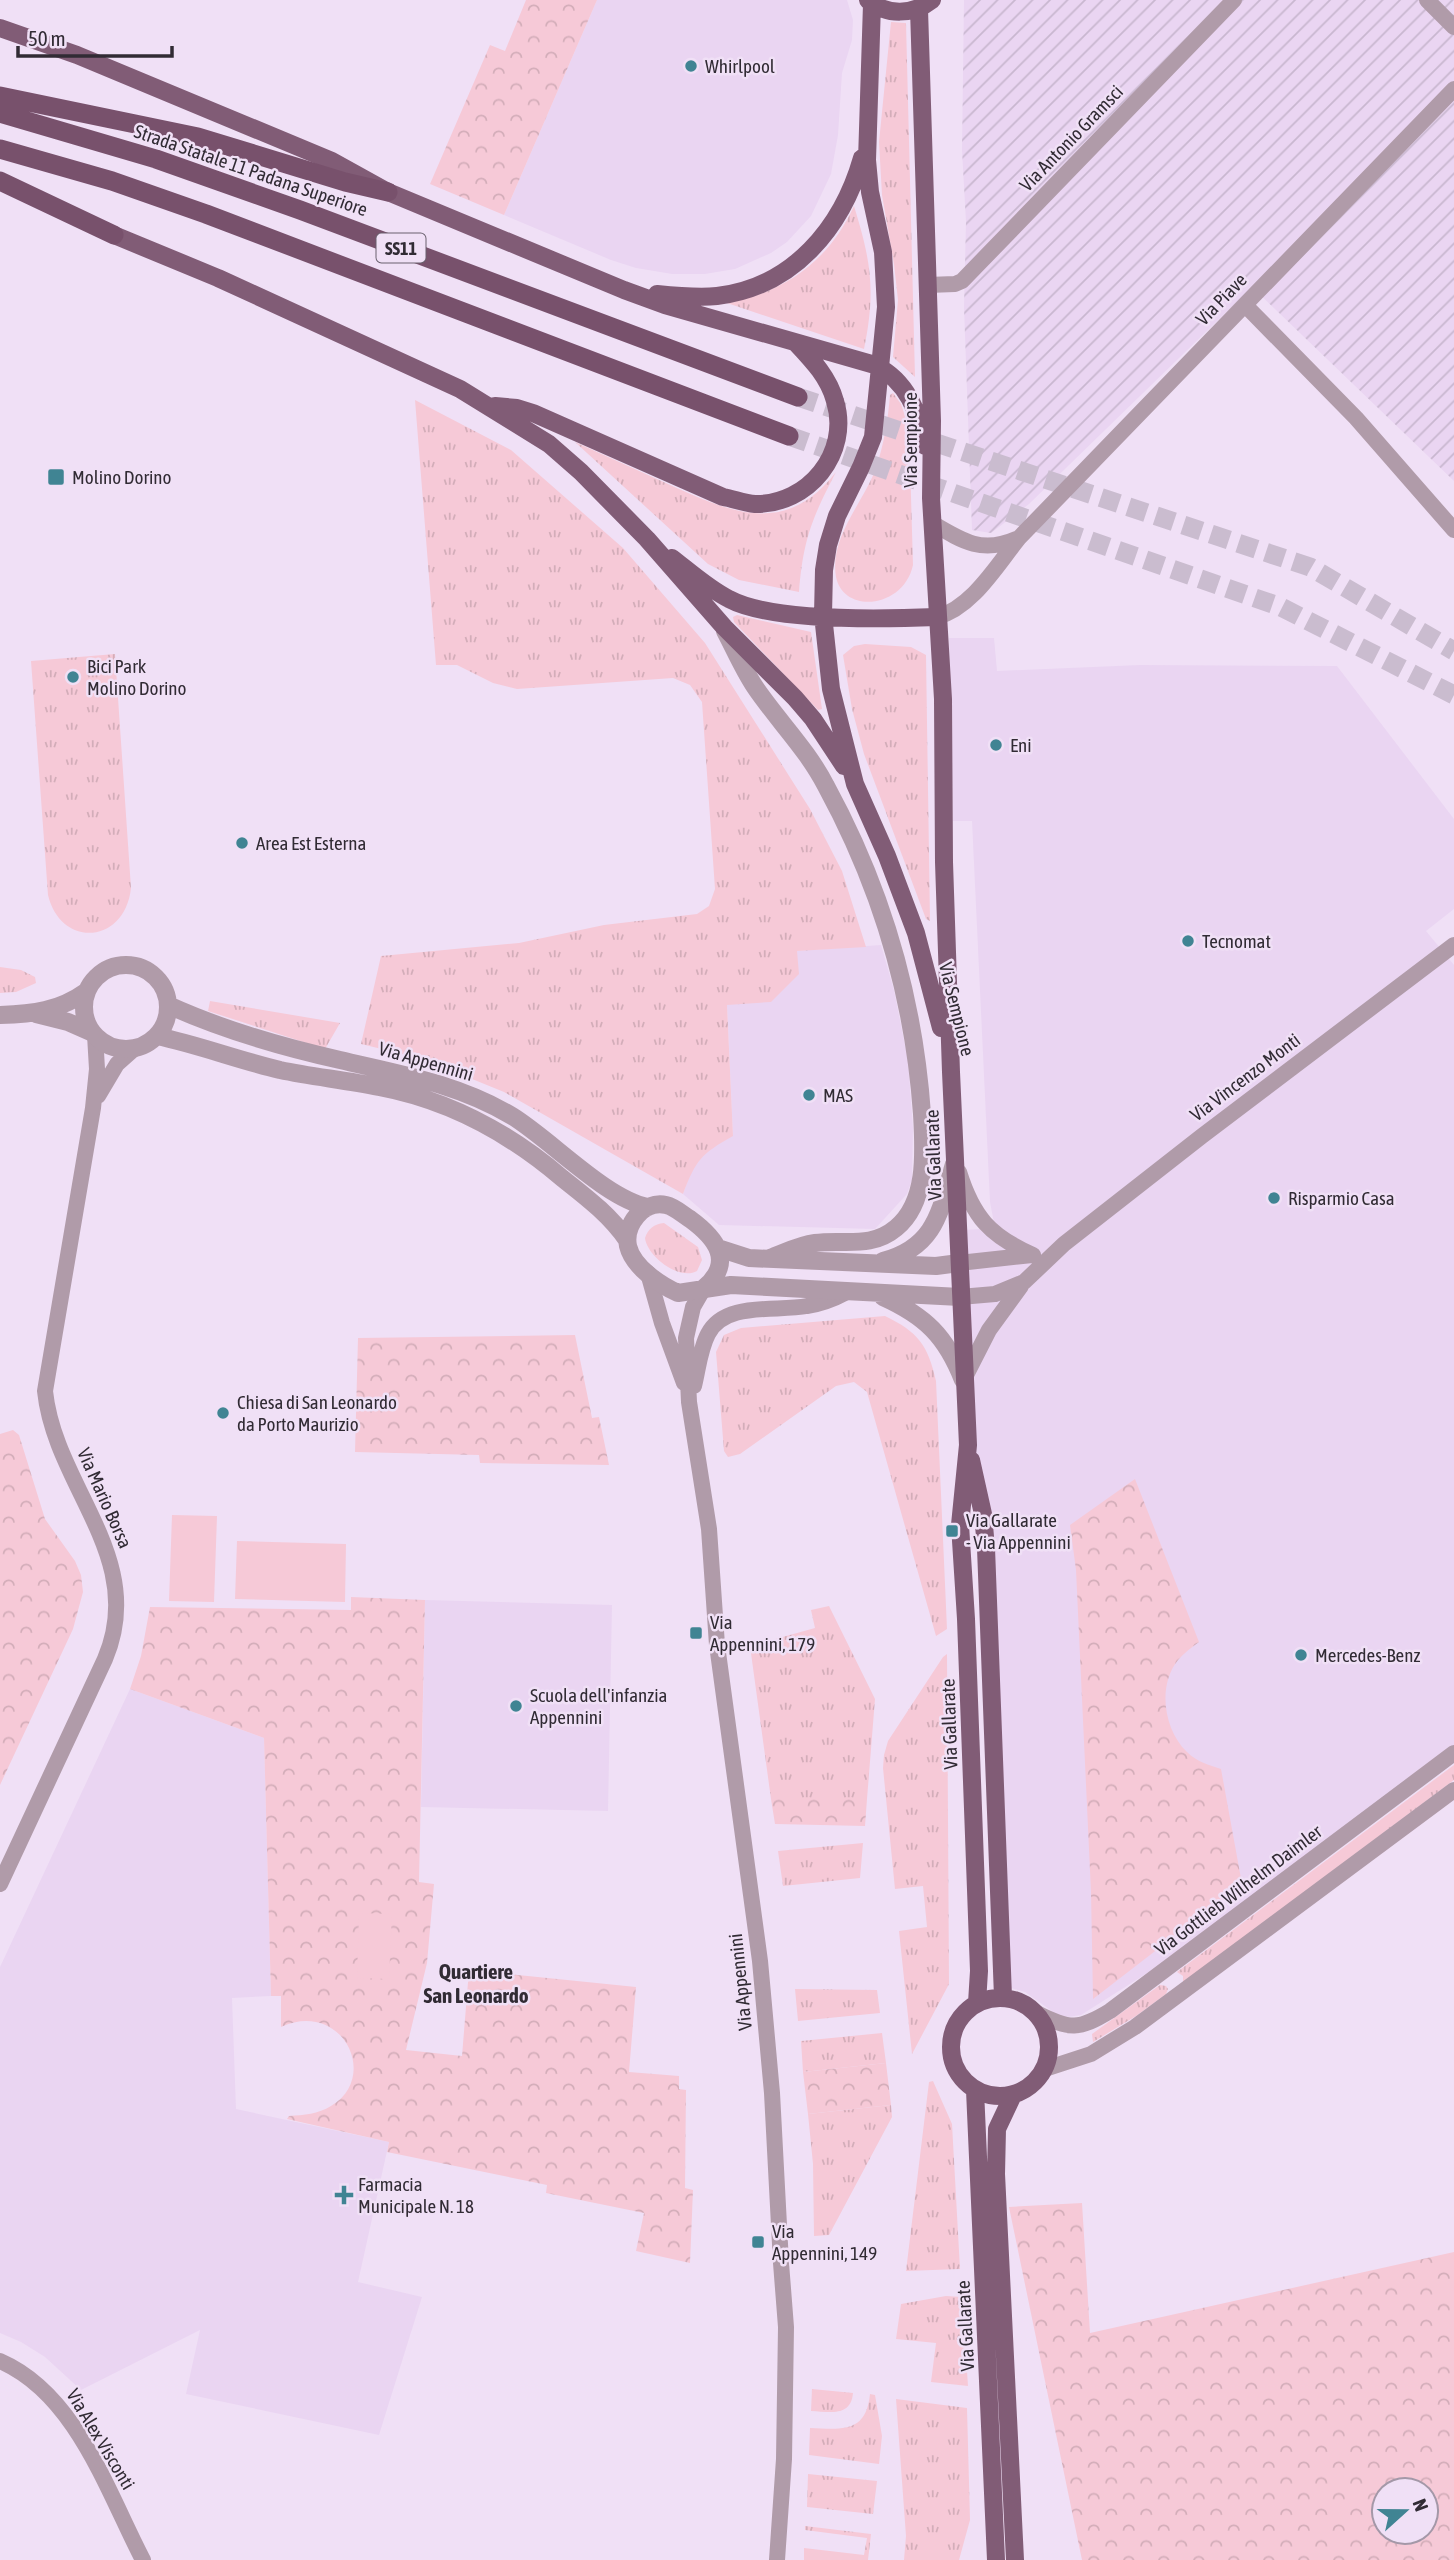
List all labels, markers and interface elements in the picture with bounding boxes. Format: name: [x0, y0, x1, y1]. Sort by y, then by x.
scale bar: [18, 14, 172, 58]
text: 50 m: [28, 26, 66, 50]
place label: Whirlpool: [705, 55, 775, 77]
marker: Whirlpool: [683, 58, 699, 74]
street label: Via Antonio Gramsci: [1015, 80, 1127, 196]
street label: Strada Statale 11 Padana Superiore: [131, 120, 371, 220]
road number: SS11: [376, 234, 426, 262]
street label: Via Piave: [1191, 269, 1251, 329]
street label: Via Sempione: [899, 392, 921, 488]
place label: Molino Dorino: [72, 466, 172, 488]
marker: Molino Dorino: [46, 467, 66, 487]
place label: Bici Park Molino Dorino: [87, 655, 187, 699]
marker: Bici Park Molino Dorino: [65, 669, 81, 685]
place label: Eni: [1010, 734, 1032, 756]
marker: Eni: [988, 737, 1004, 753]
place label: Area Est Esterna: [256, 832, 366, 854]
marker: Area Est Esterna: [234, 835, 250, 851]
place label: Tecnomat: [1202, 930, 1271, 952]
marker: Tecnomat: [1180, 933, 1196, 949]
street label: Via Sempione: [935, 960, 979, 1058]
street label: Via Vincenzo Monti: [1186, 1029, 1304, 1125]
street label: Via Appennini: [376, 1037, 476, 1085]
place label: MAS: [823, 1084, 853, 1106]
marker: MAS: [801, 1087, 817, 1103]
street label: Via Gallarate: [920, 1109, 946, 1201]
place label: Risparmio Casa: [1288, 1187, 1395, 1209]
marker: Risparmio Casa: [1266, 1190, 1282, 1206]
place label: Chiesa di San Leonardo da Porto Maurizio: [237, 1391, 397, 1435]
marker: Chiesa di San Leonardo da Porto Maurizio: [215, 1405, 231, 1421]
street label: Via Mario Borsa: [73, 1445, 137, 1551]
place label: Via Gallarate - Via Appennini: [966, 1509, 1071, 1553]
marker: Via Gallarate - Via Appennini: [944, 1523, 960, 1539]
place label: Via Appennini, 179: [710, 1611, 815, 1655]
marker: Via Appennini, 179: [688, 1625, 704, 1641]
place label: Mercedes-Benz: [1315, 1644, 1420, 1666]
marker: Mercedes-Benz: [1293, 1647, 1309, 1663]
street label: Via Gallarate: [936, 1678, 962, 1770]
place label: Scuola dell'infanzia Appennini: [530, 1684, 667, 1728]
marker: Scuola dell'infanzia Appennini: [508, 1698, 524, 1714]
street label: Via Gottlieb Wilhelm Daimler: [1150, 1820, 1326, 1960]
street label: Via Appennini: [724, 1932, 756, 2032]
district label: Quartiere San Leonardo: [423, 1959, 529, 2007]
place label: Farmacia Municipale N. 18: [358, 2173, 474, 2217]
marker: Farmacia Municipale N. 18: [336, 2187, 352, 2203]
place label: Via Appennini, 149: [772, 2220, 877, 2264]
marker: Via Appennini, 149: [750, 2234, 766, 2250]
street label: Via Gallarate: [952, 2280, 978, 2372]
street label: Via Alex Visconti: [62, 2385, 140, 2493]
north arrow: [1370, 2476, 1440, 2546]
text: N: [1409, 2496, 1433, 2514]

